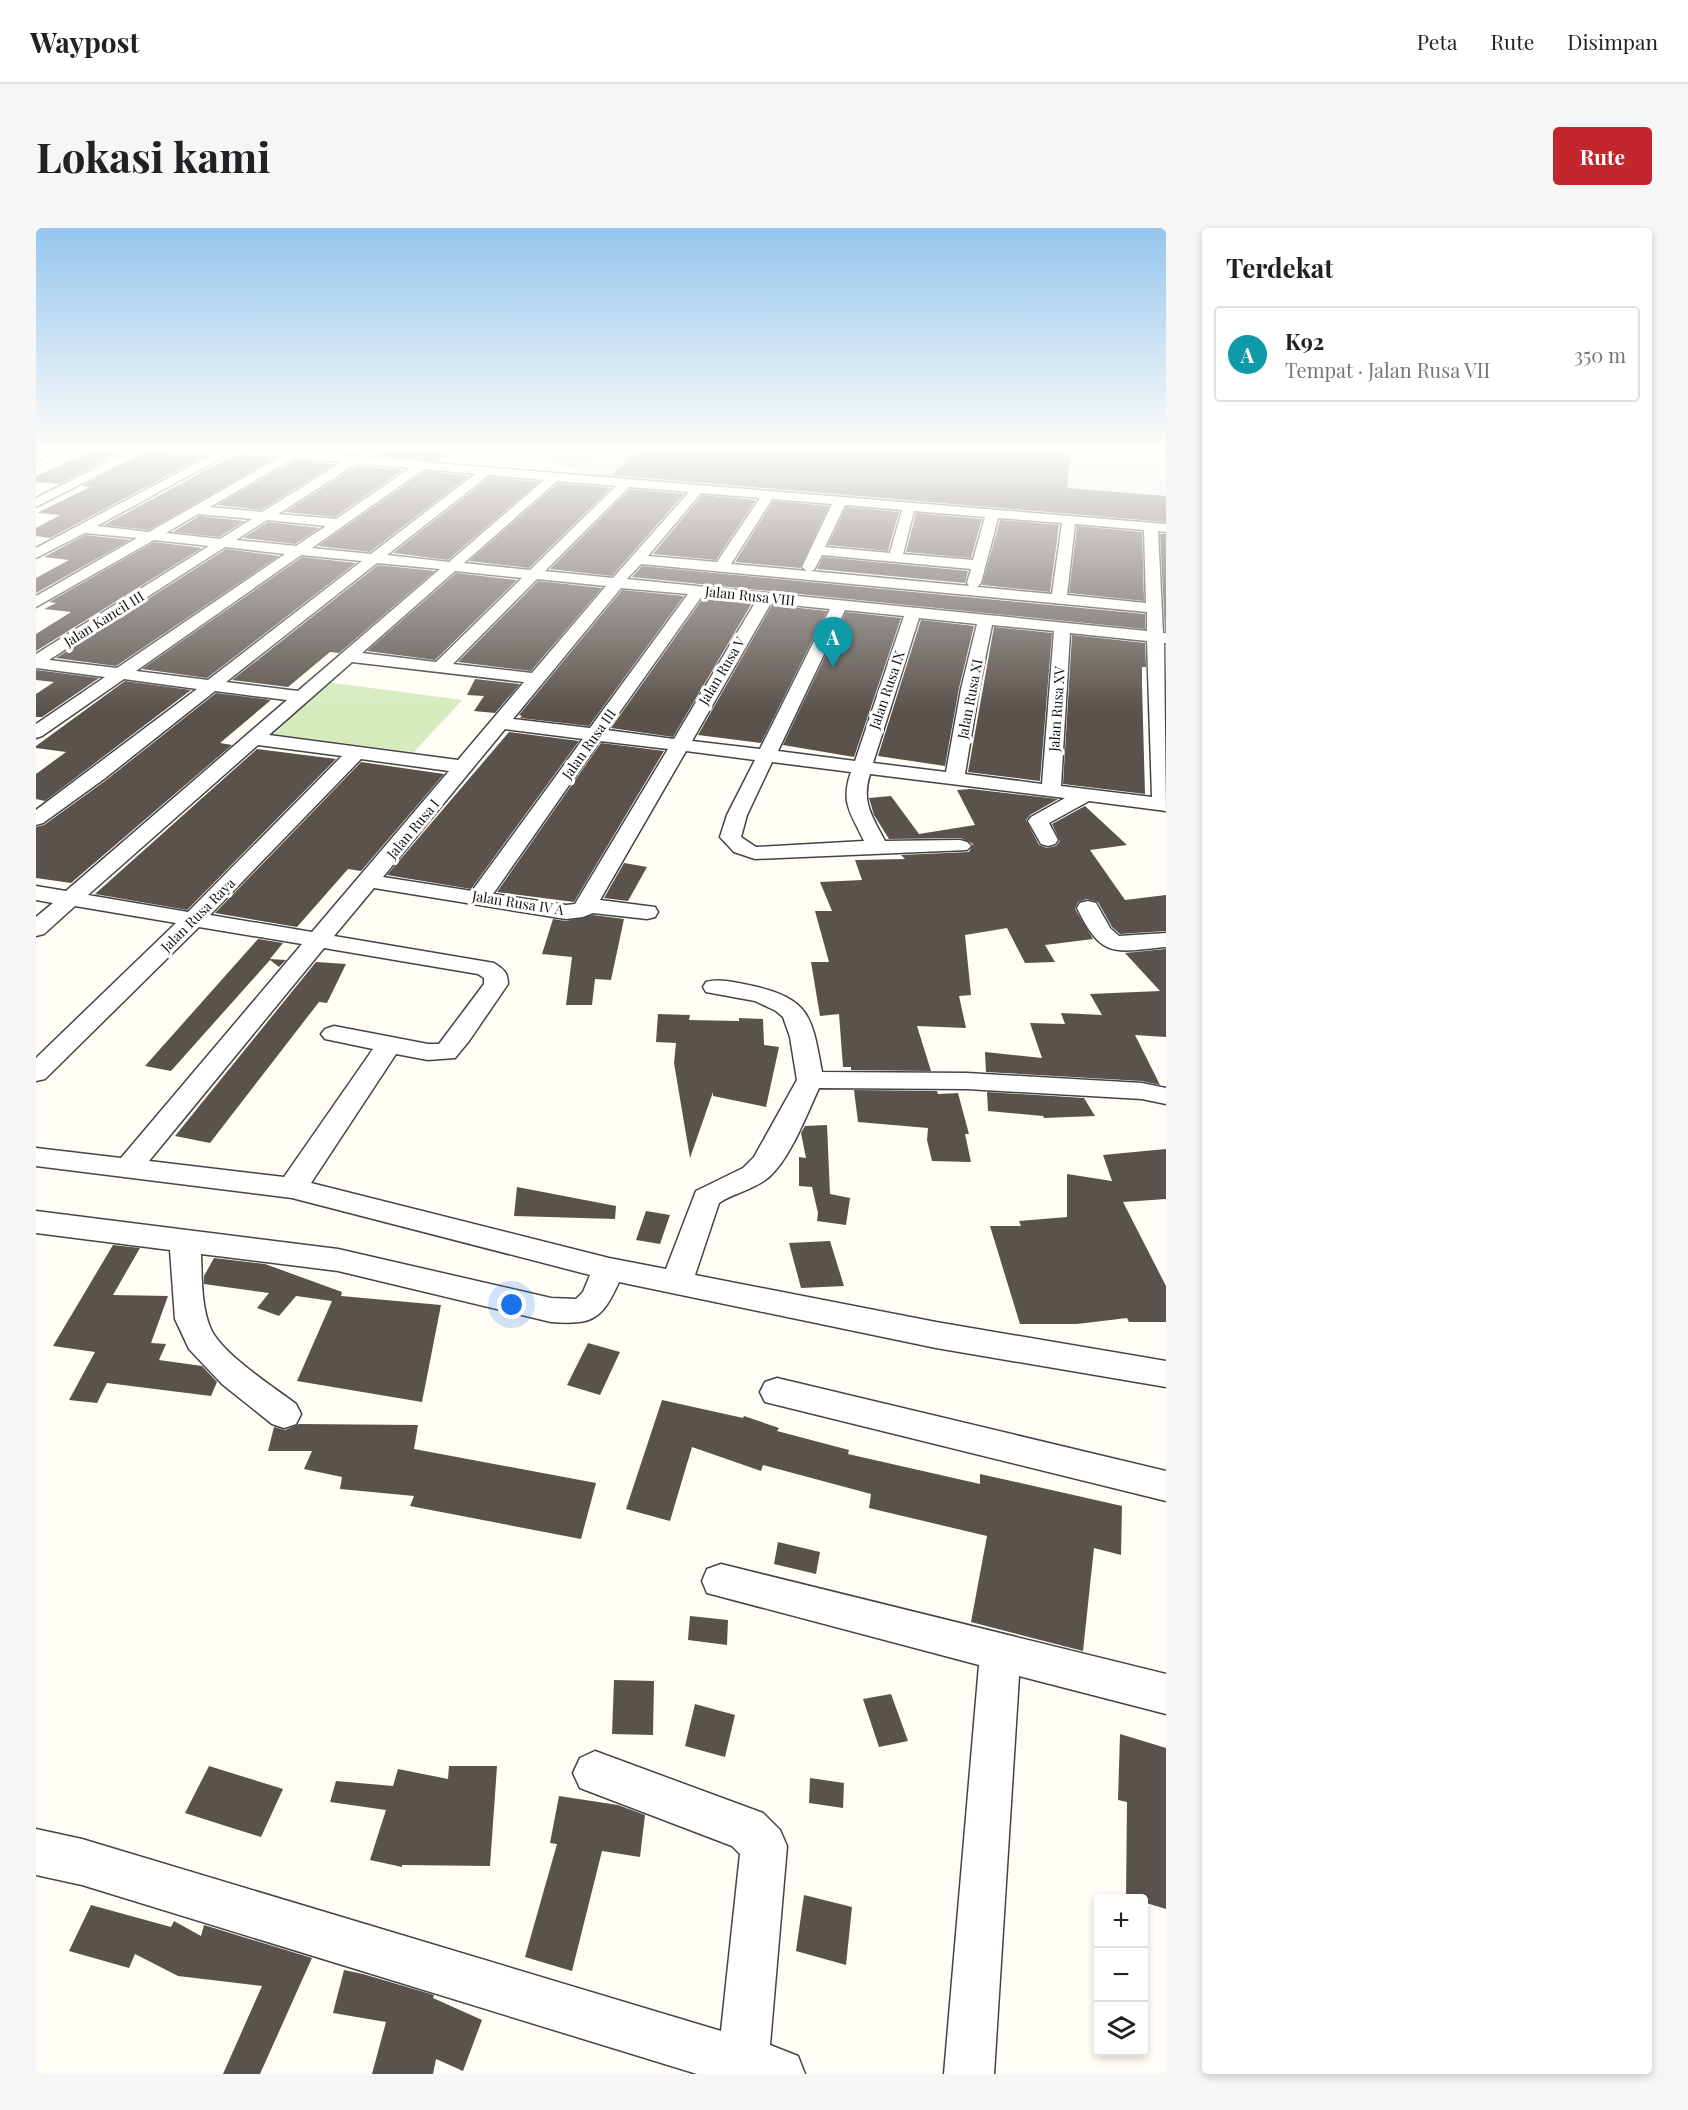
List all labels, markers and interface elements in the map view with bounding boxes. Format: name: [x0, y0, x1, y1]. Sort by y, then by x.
text: Waypost: [30, 23, 139, 60]
text: Peta: [1417, 27, 1457, 55]
text: Rute: [1490, 27, 1534, 55]
text: Disimpan: [1567, 27, 1658, 55]
button: Rute: [1553, 127, 1652, 185]
text: Lokasi kami: [36, 128, 270, 184]
text: Terdekat: [1226, 250, 1333, 285]
text: K92: [1285, 326, 1324, 356]
text: A: [1241, 341, 1254, 368]
text: 350 m: [1574, 341, 1626, 368]
text: Tempat · Jalan Rusa VII: [1285, 356, 1490, 383]
street label: Jalan Rusa VIII: [703, 581, 796, 610]
street label: Jalan Kancil III: [59, 586, 148, 651]
pin: A: [814, 618, 852, 667]
street label: Jalan Rusa V: [693, 633, 749, 709]
street label: Jalan Rusa IX: [864, 648, 909, 732]
street label: Jalan Rusa XI: [952, 657, 987, 742]
street label: Jalan Rusa XV: [1044, 666, 1069, 753]
street label: Jalan Rusa III: [557, 704, 620, 784]
street label: Jalan Rusa I: [381, 795, 443, 863]
street label: Jalan Rusa Raya: [156, 873, 239, 957]
street label: Jalan Rusa IV A: [470, 886, 566, 919]
your location: [497, 1290, 526, 1319]
map controls: [1094, 1894, 1148, 2056]
button: +: [1094, 1894, 1148, 1948]
button: −: [1094, 1948, 1148, 2002]
button: layers: [1094, 2002, 1148, 2056]

